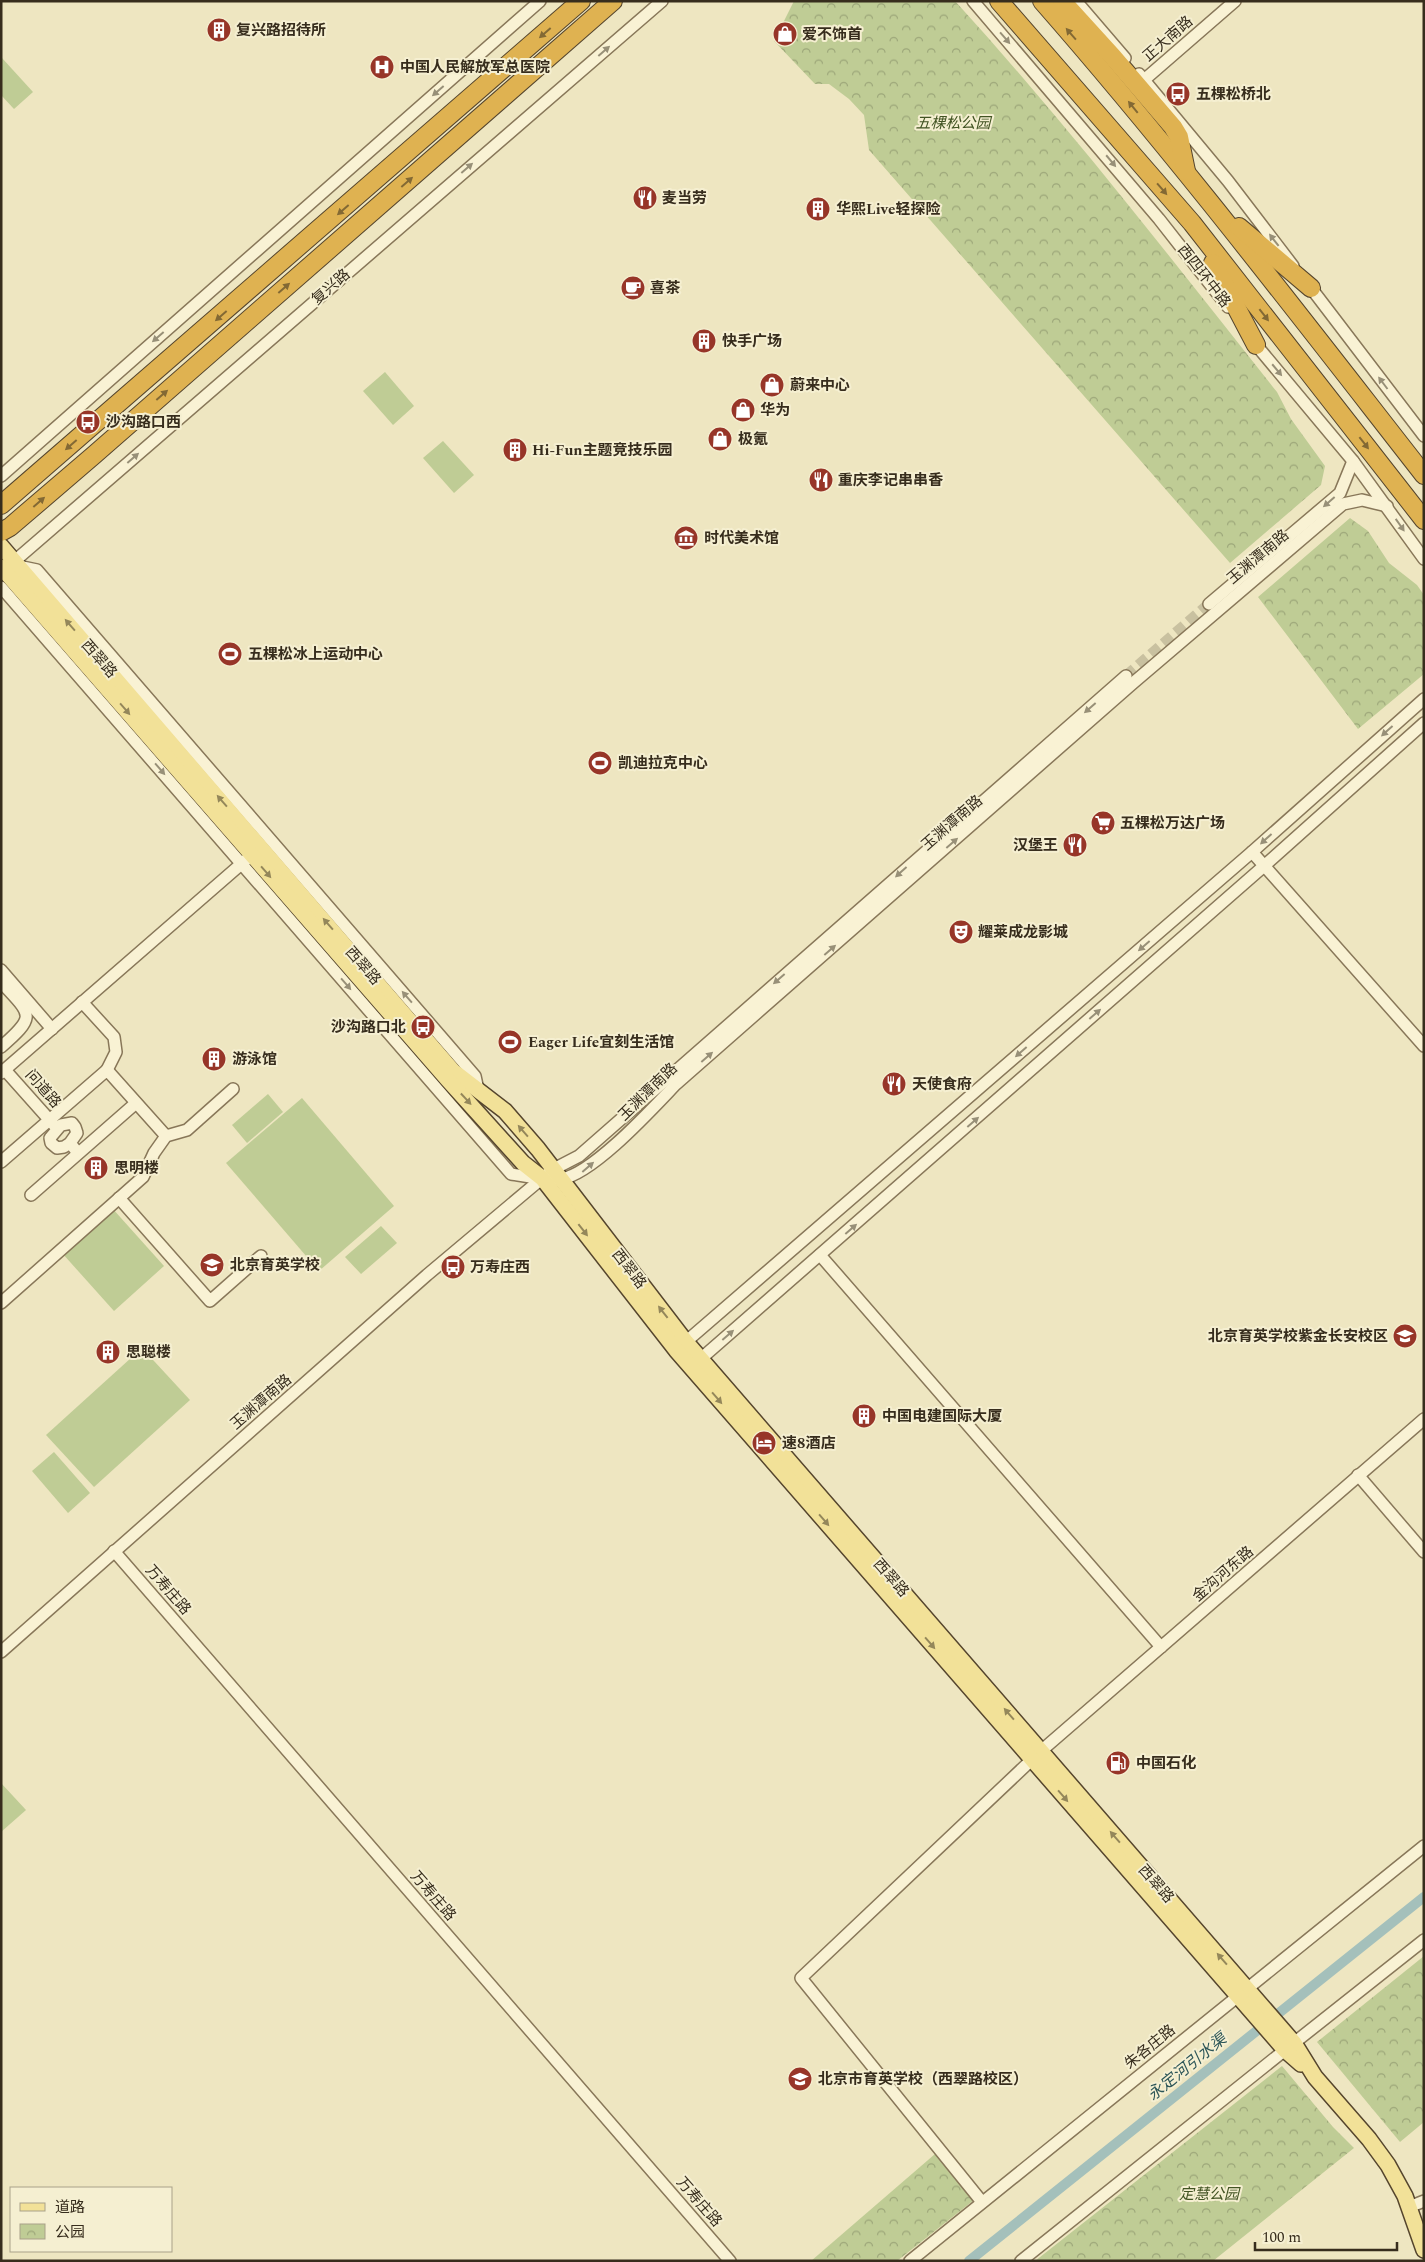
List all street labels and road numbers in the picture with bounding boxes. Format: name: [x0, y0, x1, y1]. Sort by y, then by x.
street label: 正大南路: [1138, 11, 1198, 67]
street label: 西四环中路: [1172, 239, 1236, 313]
street label: 复兴路: [306, 264, 356, 310]
street label: 玉渊潭南路: [1222, 524, 1294, 590]
street label: 西翠路: [76, 634, 122, 684]
street label: 玉渊潭南路: [916, 790, 988, 856]
street label: 西翠路: [340, 941, 386, 991]
street label: 玉渊潭南路: [613, 1058, 683, 1126]
street label: 问道路: [20, 1064, 66, 1114]
street label: 西翠路: [606, 1244, 652, 1294]
street label: 玉渊潭南路: [225, 1369, 297, 1435]
street label: 金沟河东路: [1187, 1541, 1259, 1607]
street label: 西翠路: [868, 1553, 914, 1603]
street label: 万寿庄路: [140, 1560, 196, 1620]
street label: 西翠路: [1133, 1859, 1179, 1909]
street label: 万寿庄路: [405, 1866, 461, 1926]
street label: 朱各庄路: [1119, 2019, 1181, 2075]
street label: 万寿庄路: [671, 2172, 727, 2232]

